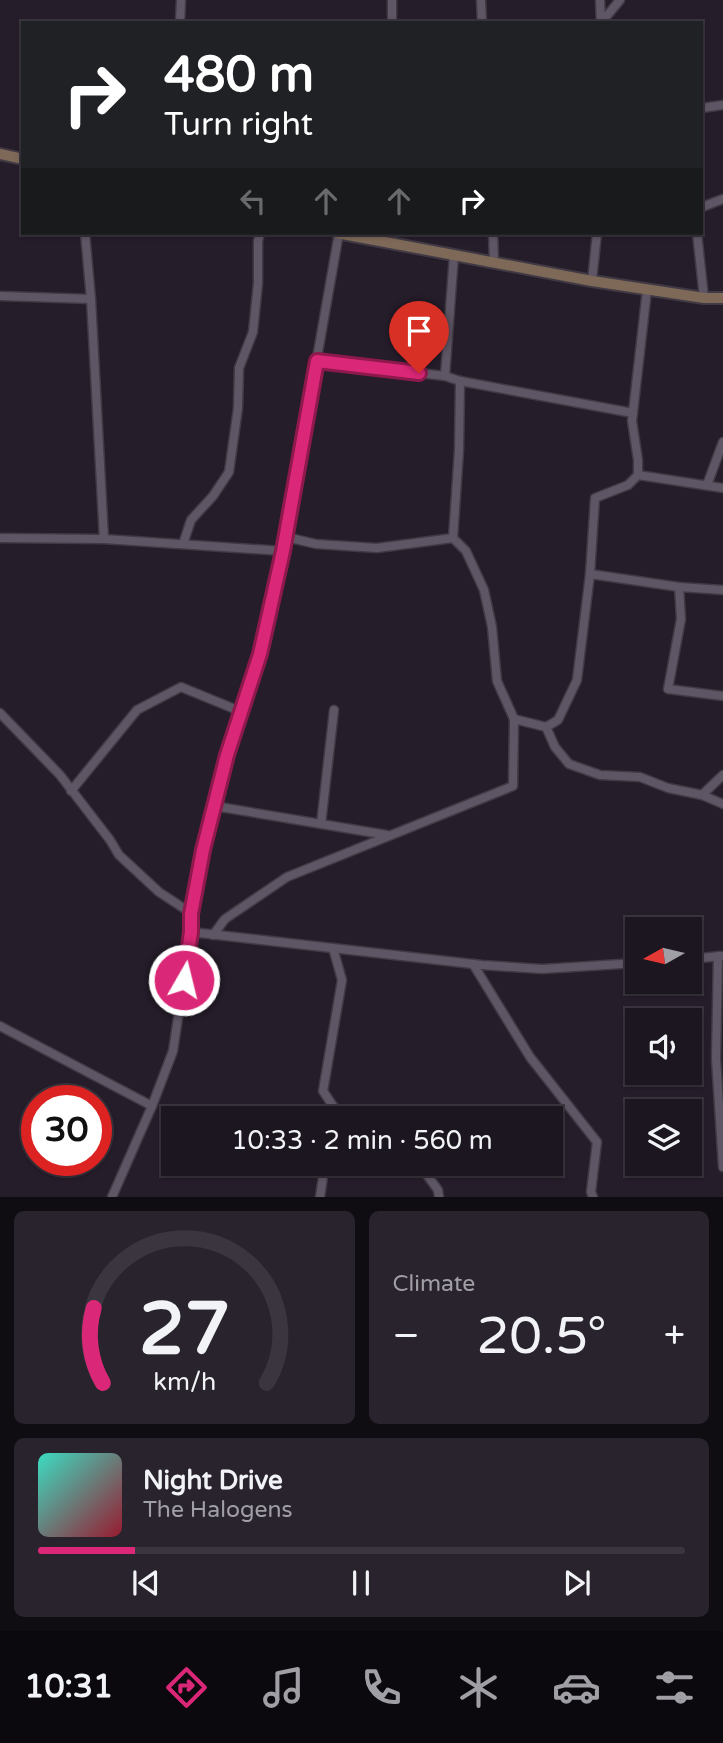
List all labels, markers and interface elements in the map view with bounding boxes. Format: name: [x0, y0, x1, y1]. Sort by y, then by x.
text: 480 m: [164, 46, 314, 105]
icon: right: [49, 49, 140, 140]
text: Turn right: [164, 106, 313, 144]
icon: left: [234, 182, 272, 220]
icon: ahead: [307, 182, 345, 220]
icon: ahead: [380, 182, 418, 220]
icon: right: [453, 182, 491, 220]
pin: [389, 301, 449, 373]
icon: arrive: [400, 312, 438, 350]
north arrow: [625, 917, 702, 994]
map controls: [625, 917, 702, 1176]
position arrow: [147, 943, 221, 1017]
button: sound: [625, 1008, 702, 1085]
speed limit sign: 30: [21, 1085, 112, 1176]
button: layers: [625, 1099, 702, 1176]
text: 10:33 · 2 min · 560 m: [231, 1125, 493, 1156]
text: Climate: [393, 1270, 475, 1298]
text: 27: [139, 1287, 230, 1375]
text: 20.5°: [477, 1305, 607, 1368]
text: −: [393, 1313, 420, 1359]
text: +: [664, 1313, 685, 1359]
text: km/h: [153, 1367, 216, 1397]
text: Night Drive: [143, 1465, 283, 1496]
text: The Halogens: [143, 1496, 292, 1524]
icon: previous: [127, 1564, 165, 1602]
icon: pause: [342, 1564, 380, 1602]
icon: next: [558, 1564, 596, 1602]
icon: directions: [162, 1663, 211, 1712]
icon: music: [259, 1663, 308, 1712]
icon: phone: [357, 1663, 406, 1712]
icon: climate: [454, 1663, 503, 1712]
icon: car: [552, 1663, 601, 1712]
icon: filters: [650, 1663, 699, 1712]
text: 10:31: [24, 1668, 113, 1706]

